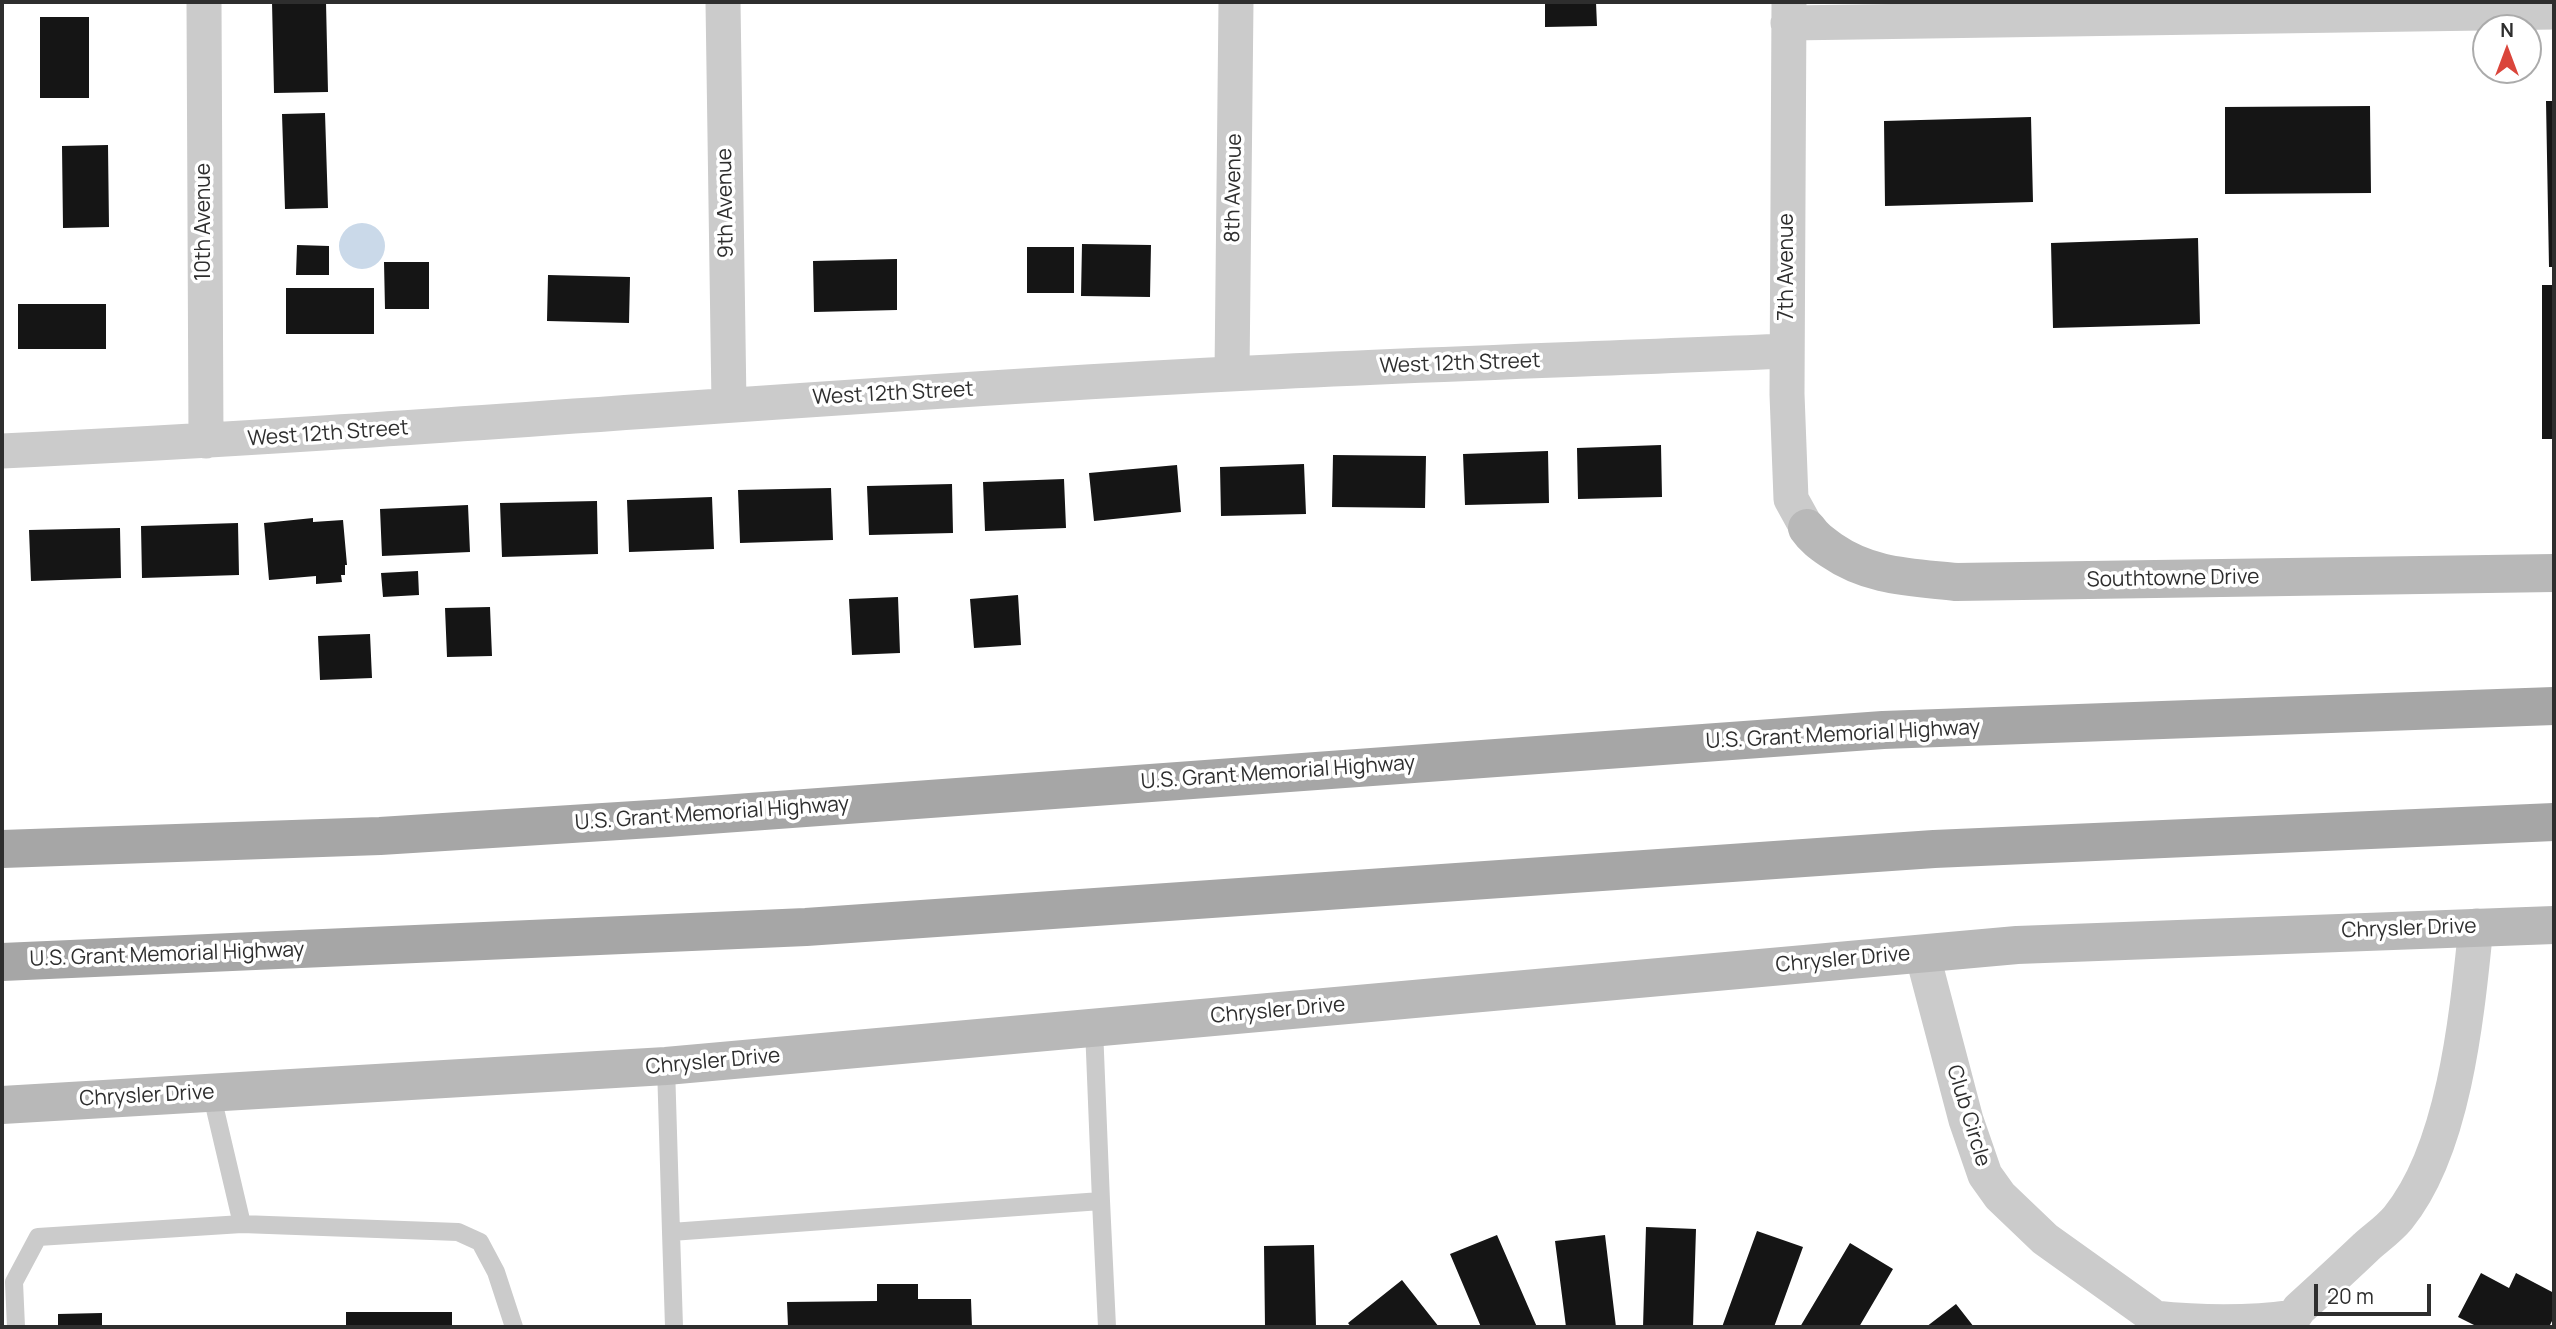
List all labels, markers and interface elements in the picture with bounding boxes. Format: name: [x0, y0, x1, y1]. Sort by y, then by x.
north arrow: [2472, 14, 2542, 84]
text: N: [2500, 17, 2514, 43]
street label: 8th Avenue: [1220, 133, 1248, 243]
street label: 9th Avenue: [712, 148, 740, 258]
street label: 10th Avenue: [191, 163, 217, 281]
street label: 7th Avenue: [1774, 213, 1800, 321]
street label: West 12th Street: [1379, 349, 1541, 379]
street label: West 12th Street: [812, 377, 974, 411]
street label: West 12th Street: [247, 416, 409, 452]
street label: Southtowne Drive: [2086, 565, 2260, 593]
street label: U.S. Grant Memorial Highway: [1705, 715, 1981, 755]
street label: U.S. Grant Memorial Highway: [1140, 751, 1416, 795]
street label: U.S. Grant Memorial Highway: [574, 792, 850, 836]
street label: Chrysler Drive: [2341, 914, 2477, 944]
street label: U.S. Grant Memorial Highway: [29, 938, 305, 972]
street label: Chrysler Drive: [1775, 942, 1911, 978]
street label: Chrysler Drive: [1210, 993, 1346, 1029]
street label: Chrysler Drive: [645, 1044, 781, 1080]
street label: Club Circle: [1941, 1062, 1995, 1170]
street label: Chrysler Drive: [79, 1080, 215, 1112]
scale bar: [2318, 1270, 2435, 1314]
text: 20 m: [2327, 1282, 2374, 1310]

